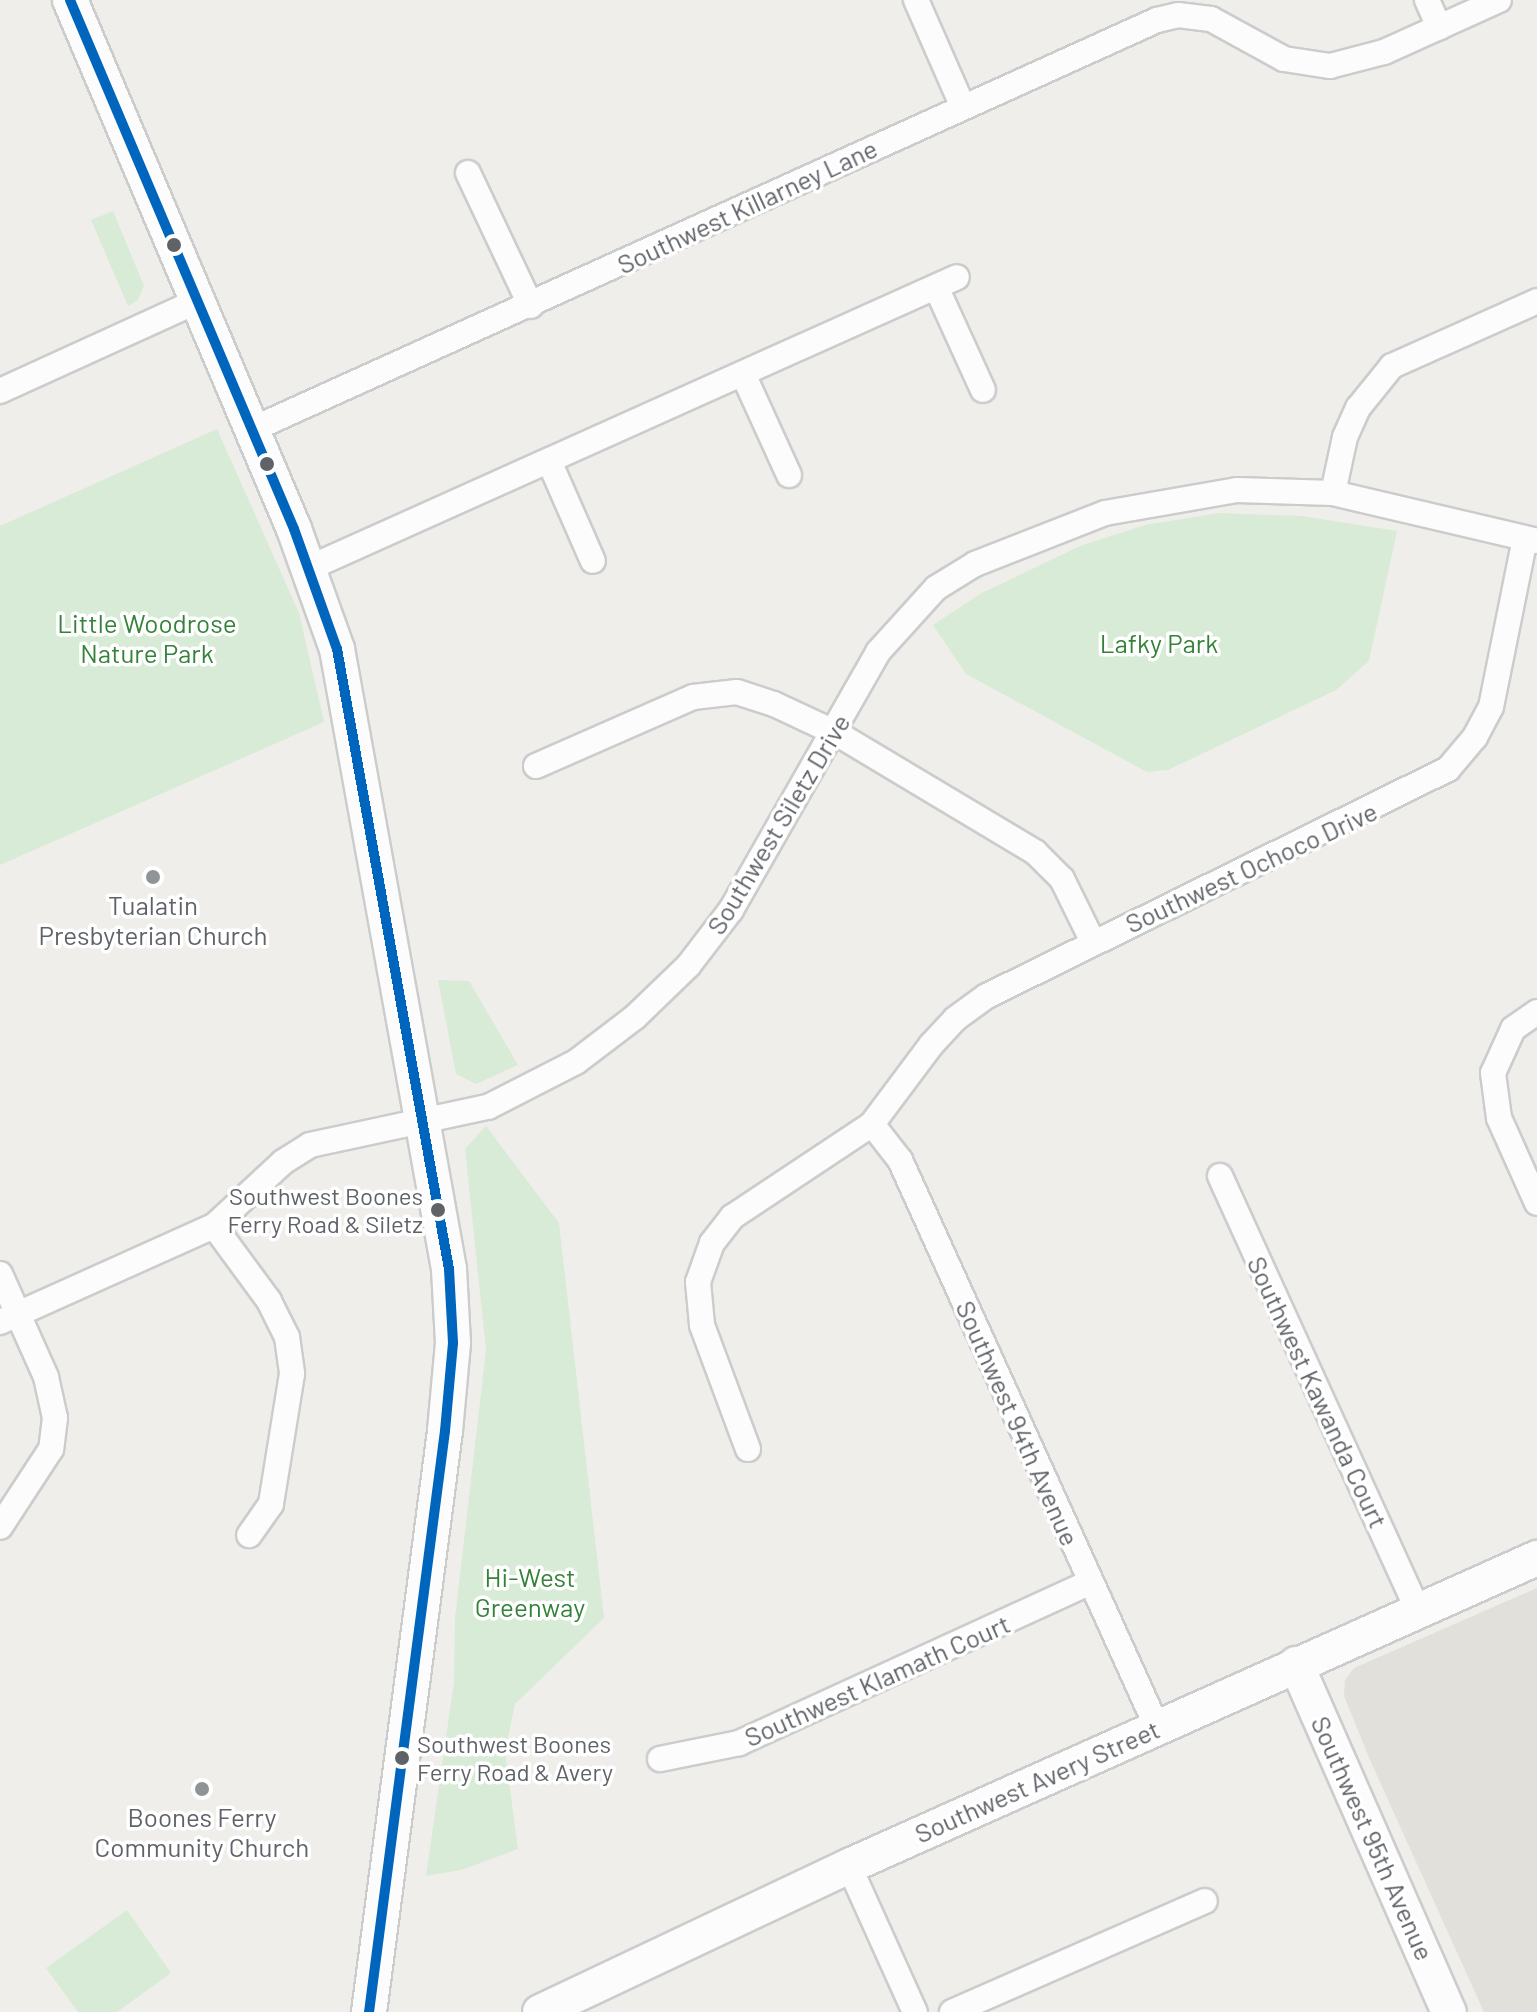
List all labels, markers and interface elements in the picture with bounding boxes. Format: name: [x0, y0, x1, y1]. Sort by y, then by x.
street label: Southwest Killarney Lane: [612, 132, 882, 280]
unlabelled marker: [166, 237, 182, 253]
unlabelled marker: [259, 456, 275, 472]
park label: Little Woodrose Nature Park: [57, 607, 237, 668]
park label: Lafky Park: [1100, 627, 1218, 659]
street label: Southwest Siletz Drive: [700, 708, 856, 940]
street label: Southwest Ochoco Drive: [1120, 795, 1382, 939]
marker: Tualatin Presbyterian Church: [144, 868, 162, 886]
place label: Tualatin Presbyterian Church: [39, 889, 267, 950]
place label: Southwest Boones Ferry Road & Siletz: [227, 1182, 423, 1238]
marker: Southwest Boones Ferry Road & Siletz: [430, 1202, 446, 1218]
street label: Southwest Kawanda Court: [1241, 1251, 1395, 1533]
street label: Southwest 94th Avenue: [950, 1296, 1086, 1550]
park label: Hi-West Greenway: [475, 1561, 585, 1622]
street label: Southwest Klamath Court: [739, 1607, 1015, 1753]
street label: Southwest 95th Avenue: [1305, 1711, 1441, 1965]
street label: Southwest Avery Street: [910, 1713, 1164, 1849]
place label: Southwest Boones Ferry Road & Avery: [417, 1730, 613, 1786]
marker: Southwest Boones Ferry Road & Avery: [394, 1750, 410, 1766]
marker: Boones Ferry Community Church: [193, 1780, 211, 1798]
place label: Boones Ferry Community Church: [95, 1801, 309, 1862]

